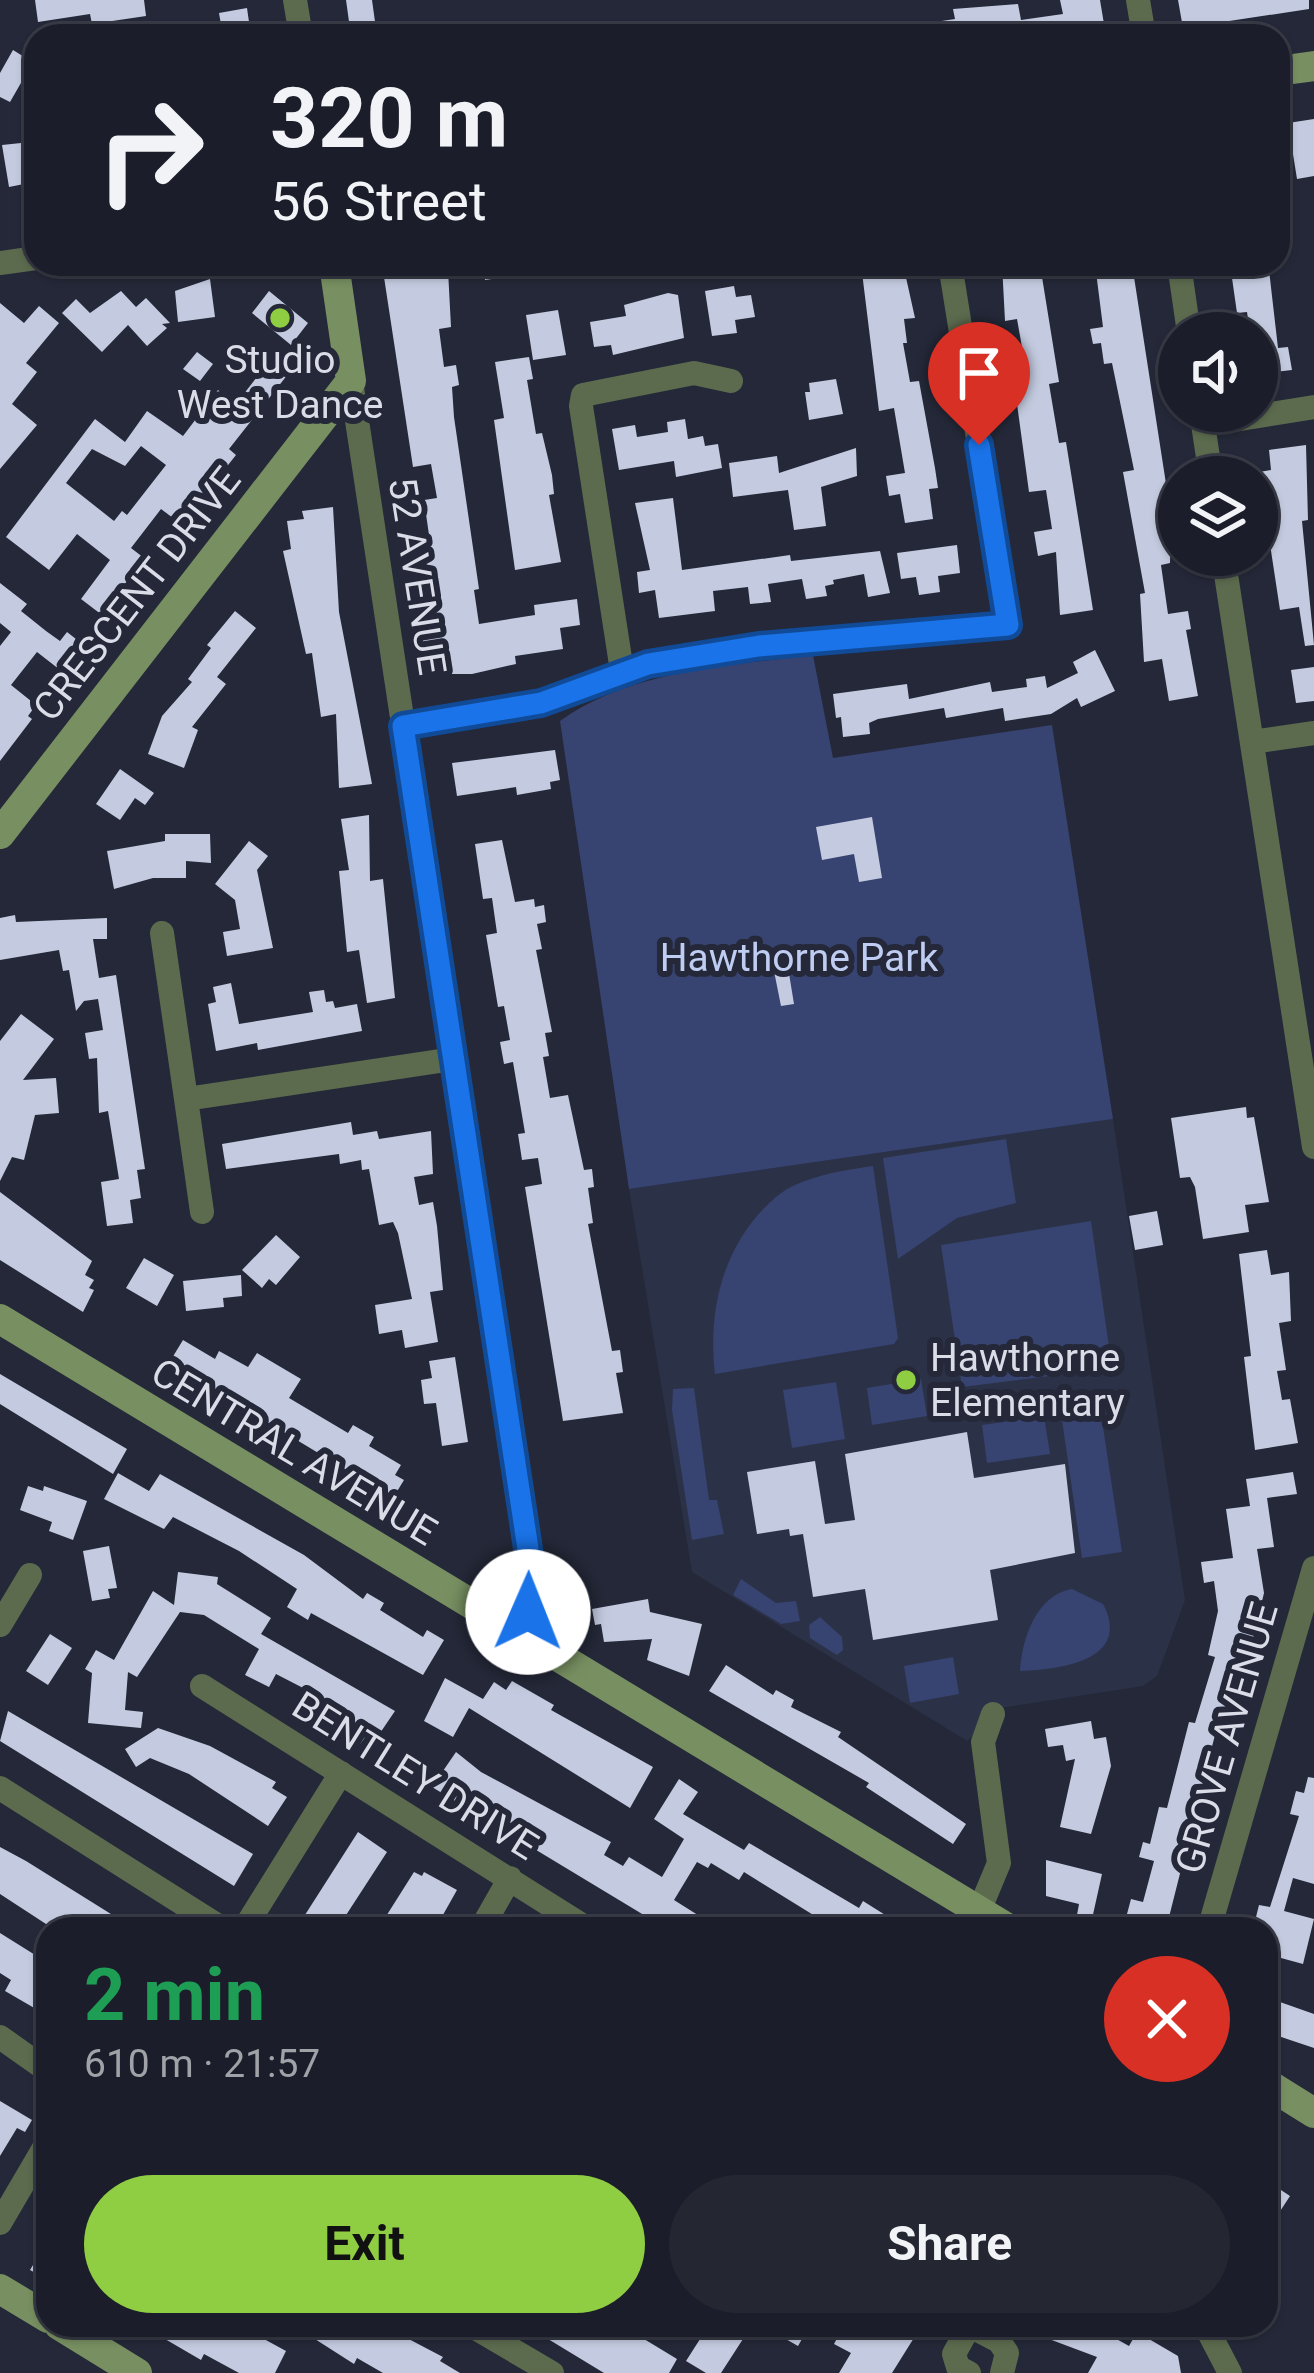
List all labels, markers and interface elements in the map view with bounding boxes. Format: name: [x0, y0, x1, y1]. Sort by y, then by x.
text: 320 m: [270, 69, 508, 168]
icon: right: [72, 72, 228, 228]
text: 56 Street: [270, 170, 487, 233]
marker: Studio West Dance: [267, 305, 293, 331]
map controls: [1158, 312, 1278, 576]
button: sound: [1158, 312, 1278, 432]
pin: [928, 322, 1030, 445]
place label: Studio West Dance: [177, 337, 383, 428]
icon: arrive: [946, 340, 1012, 406]
button: layers: [1158, 456, 1278, 576]
street label: CRESCENT DRIVE: [24, 458, 250, 730]
street label: 52 AVENUE: [379, 474, 455, 678]
park label: Hawthorne Park: [660, 935, 938, 981]
place label: Hawthorne Elementary: [930, 1335, 1125, 1426]
street label: CENTRAL AVENUE: [143, 1349, 445, 1555]
marker: Hawthorne Elementary: [893, 1367, 919, 1393]
position arrow: [465, 1549, 591, 1675]
street label: GROVE AVENUE: [1166, 1597, 1288, 1879]
street label: BENTLEY DRIVE: [284, 1682, 546, 1870]
text: 2 min: [84, 1953, 265, 2038]
button: close: [1104, 1956, 1230, 2082]
text: 610 m · 21:57: [84, 2041, 320, 2087]
button: Exit: [84, 2175, 645, 2313]
button: Share: [669, 2175, 1230, 2313]

